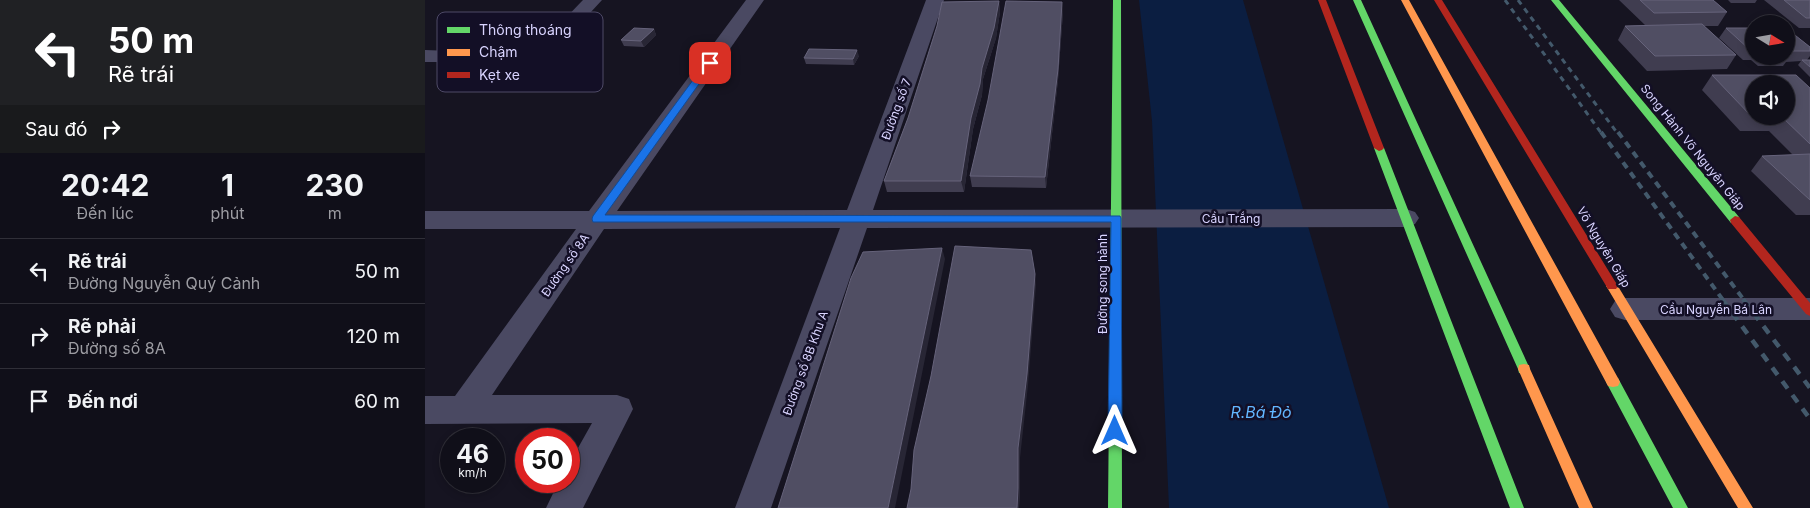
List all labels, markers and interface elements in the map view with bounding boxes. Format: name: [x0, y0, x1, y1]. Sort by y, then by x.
legend: [437, 12, 603, 92]
north arrow: [1745, 15, 1795, 65]
map controls: [1745, 15, 1795, 125]
text: 50 m: [108, 19, 194, 61]
icon: left: [25, 20, 90, 85]
text: Thông thoáng: [479, 21, 572, 38]
pin: [689, 42, 731, 84]
text: Chậm: [479, 43, 518, 60]
icon: arrive: [696, 49, 724, 77]
text: Rẽ trái: [108, 61, 174, 87]
text: Kẹt xe: [479, 66, 520, 83]
button: sound: [1745, 75, 1795, 125]
street label: Đường số 7: [878, 76, 914, 142]
street label: Song Hành Võ Nguyên Giáp: [1638, 81, 1748, 213]
icon: right: [97, 115, 125, 143]
text: Sau đó: [25, 118, 87, 141]
text: 20:42: [61, 167, 149, 203]
text: 1: [221, 167, 234, 203]
text: 230: [305, 167, 364, 203]
text: Đến lúc: [77, 203, 134, 223]
text: phút: [210, 203, 244, 223]
text: m: [328, 203, 342, 223]
street label: Võ Nguyên Giáp: [1574, 204, 1634, 290]
street label: Cầu Trắng: [1202, 211, 1260, 226]
street label: Đường số 8A: [538, 231, 592, 299]
street label: Đường song hành: [1095, 234, 1110, 334]
text: Rẽ trái: [68, 250, 127, 273]
icon: left: [25, 257, 53, 285]
text: 50 m: [354, 260, 400, 283]
text: Đường Nguyễn Quý Cảnh: [68, 273, 260, 293]
street label: Cầu Nguyễn Bá Lân: [1660, 302, 1772, 317]
street label: Đường số 8B Khu A: [779, 309, 831, 417]
text: Rẽ phải: [68, 315, 136, 338]
icon: right: [25, 322, 53, 350]
text: 120 m: [347, 325, 400, 348]
text: Đường số 8A: [68, 338, 166, 358]
icon: arrive: [25, 387, 53, 415]
text: Đến nơi: [68, 390, 138, 413]
text: 60 m: [354, 390, 400, 413]
water label: R.Bá Đỏ: [1230, 402, 1292, 422]
position arrow: [1088, 404, 1140, 456]
speed limit sign: 50: [515, 428, 580, 493]
text: 46: [456, 439, 489, 469]
text: km/h: [458, 465, 487, 480]

